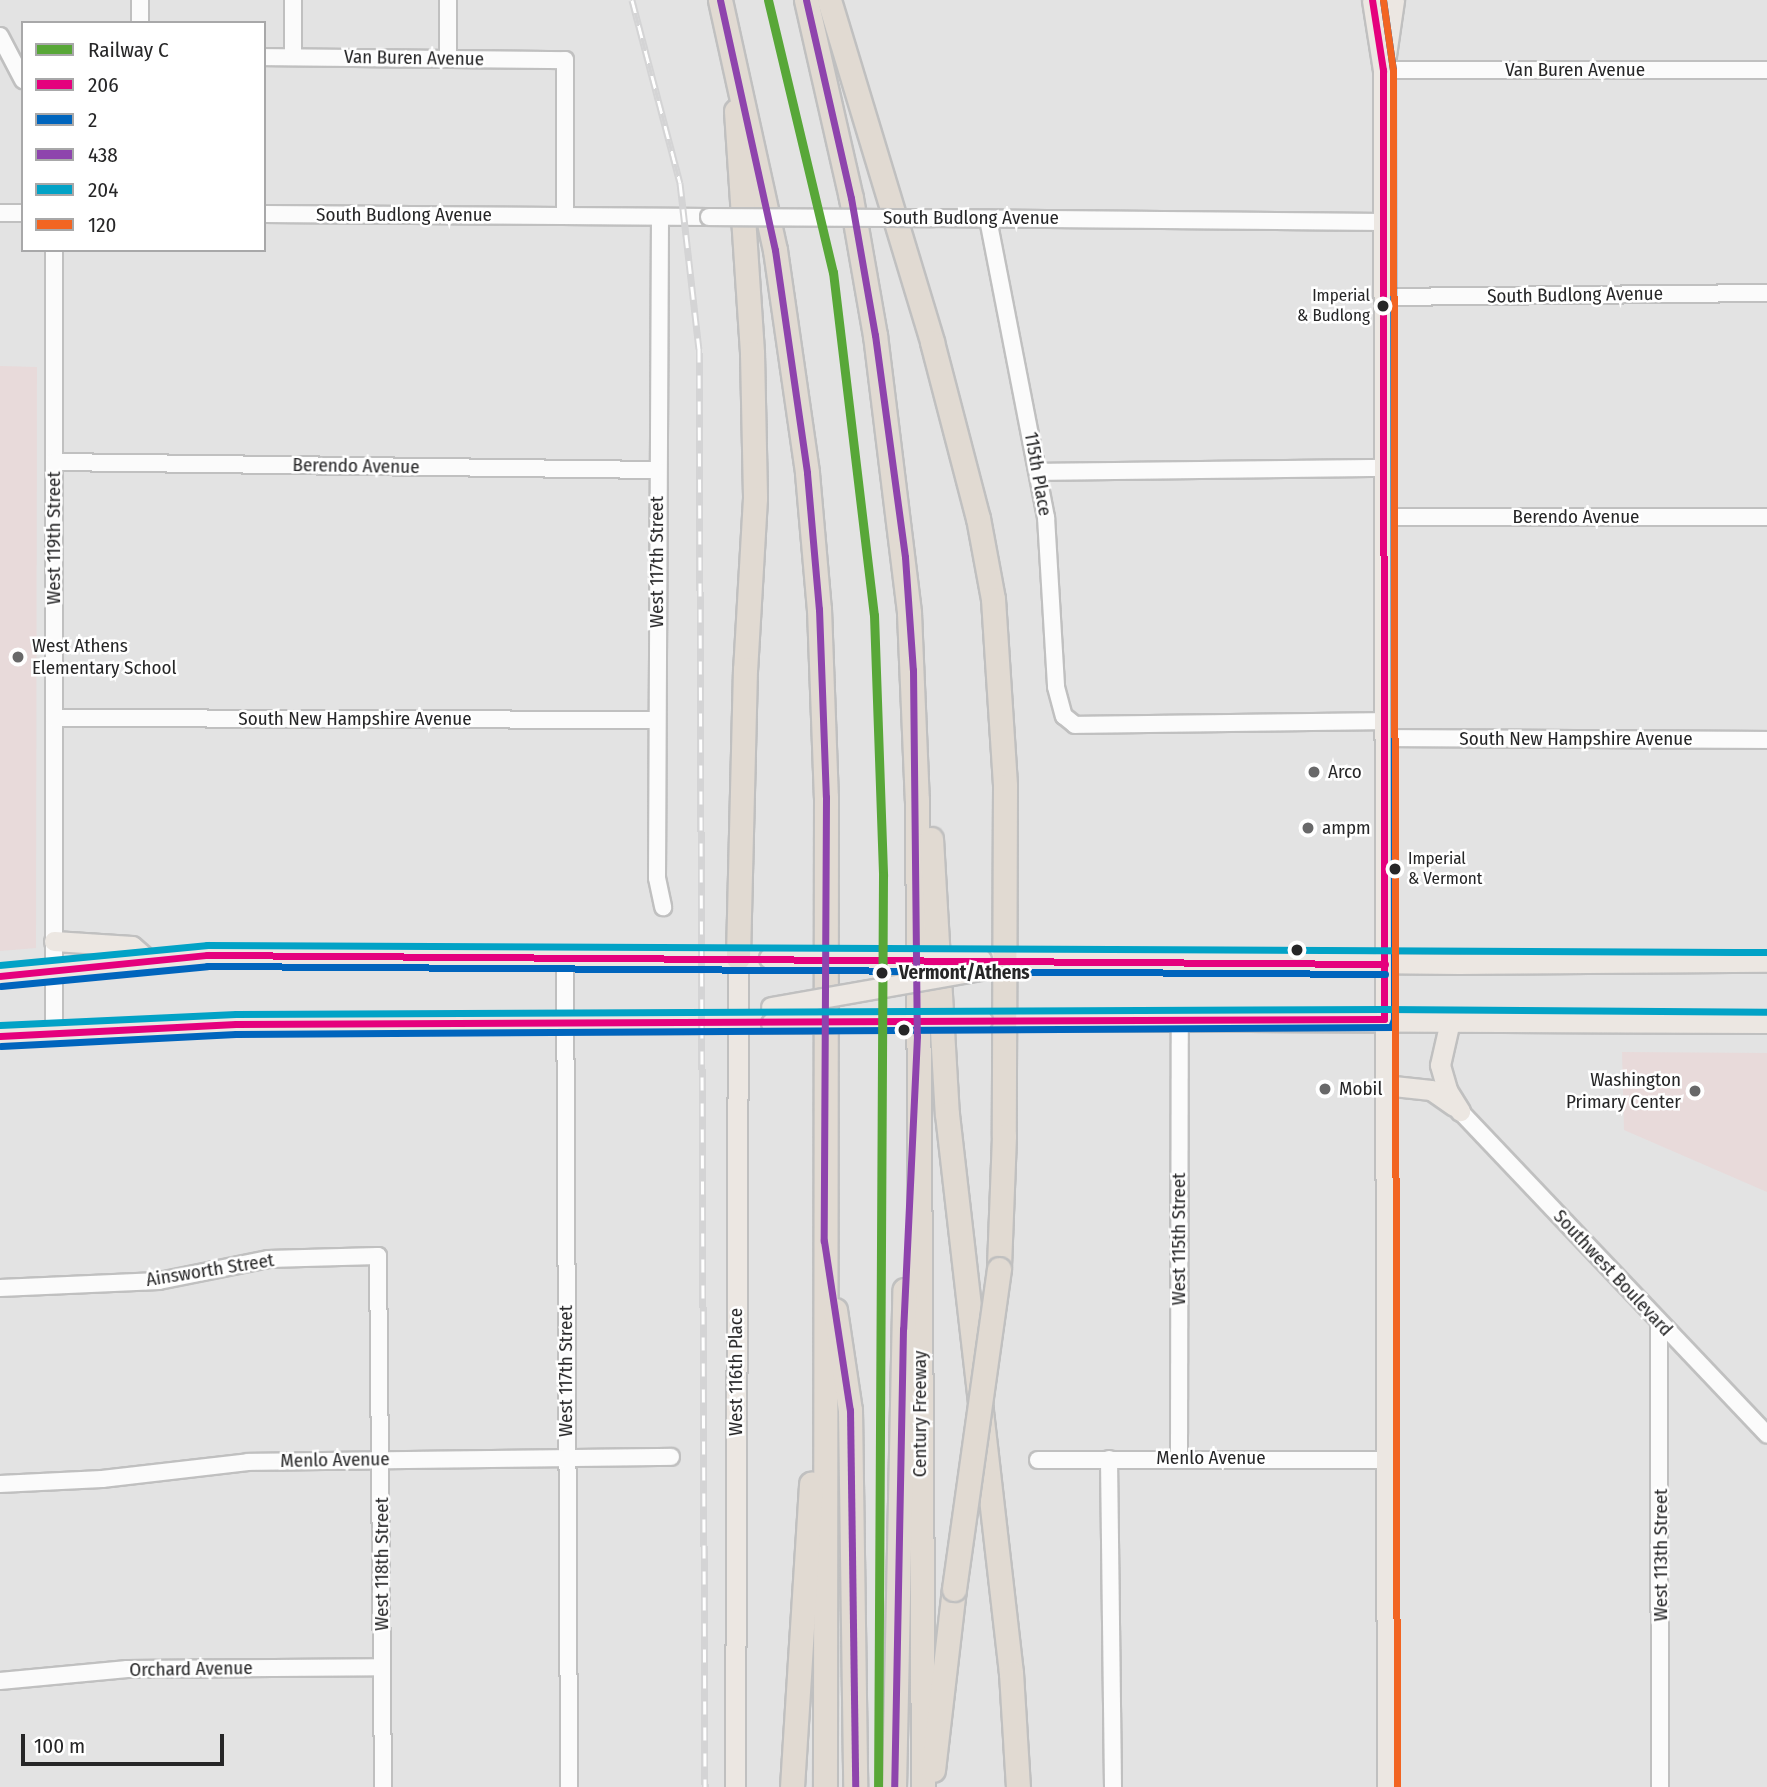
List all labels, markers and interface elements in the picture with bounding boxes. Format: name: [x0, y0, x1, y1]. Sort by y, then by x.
legend: [21, 21, 266, 252]
text: Railway C: [88, 37, 169, 63]
street label: Van Buren Avenue: [344, 45, 484, 71]
street label: Van Buren Avenue: [1505, 59, 1645, 81]
text: 206: [88, 72, 119, 98]
text: 2: [88, 107, 97, 133]
text: 438: [88, 142, 118, 168]
text: 204: [88, 177, 118, 203]
street label: South Budlong Avenue: [316, 204, 492, 226]
street label: South Budlong Avenue: [883, 207, 1059, 229]
text: 120: [88, 212, 116, 238]
street label: South Budlong Avenue: [1487, 282, 1663, 308]
place label: Imperial & Budlong: [1297, 286, 1370, 326]
marker: Imperial & Budlong: [1376, 299, 1390, 313]
street label: 115th Place: [1019, 430, 1057, 518]
street label: Berendo Avenue: [292, 453, 420, 479]
street label: West 119th Street: [43, 471, 65, 605]
street label: West 117th Street: [646, 496, 668, 628]
street label: Berendo Avenue: [1512, 506, 1640, 528]
place label: West Athens Elementary School: [32, 635, 177, 679]
marker: West Athens Elementary School: [10, 649, 26, 665]
street label: South New Hampshire Avenue: [238, 708, 472, 730]
street label: South New Hampshire Avenue: [1459, 728, 1693, 750]
place label: Arco: [1328, 761, 1362, 783]
marker: Arco: [1306, 764, 1322, 780]
place label: ampm: [1322, 817, 1371, 839]
marker: ampm: [1300, 820, 1316, 836]
place label: Imperial & Vermont: [1408, 849, 1482, 889]
marker: Imperial & Vermont: [1388, 862, 1402, 876]
unlabelled marker: [1290, 943, 1304, 957]
marker: Vermont/Athens: [871, 962, 893, 984]
place label: Vermont/Athens: [899, 962, 1030, 984]
unlabelled marker: [897, 1023, 911, 1037]
place label: Washington Primary Center: [1566, 1069, 1681, 1113]
place label: Mobil: [1339, 1078, 1382, 1100]
marker: Mobil: [1317, 1081, 1333, 1097]
marker: Washington Primary Center: [1687, 1083, 1703, 1099]
street label: West 115th Street: [1168, 1173, 1190, 1305]
street label: Southwest Boulevard: [1549, 1205, 1677, 1341]
street label: Ainsworth Street: [144, 1249, 276, 1291]
street label: West 117th Street: [555, 1305, 577, 1437]
street label: West 116th Place: [725, 1308, 747, 1436]
street label: Century Freeway: [909, 1351, 931, 1477]
street label: Menlo Avenue: [1156, 1447, 1266, 1469]
street label: Menlo Avenue: [280, 1448, 390, 1472]
street label: West 113th Street: [1650, 1489, 1672, 1621]
street label: West 118th Street: [371, 1497, 393, 1631]
street label: Orchard Avenue: [129, 1657, 253, 1681]
scale bar: [24, 1720, 228, 1764]
text: 100 m: [34, 1733, 85, 1759]

